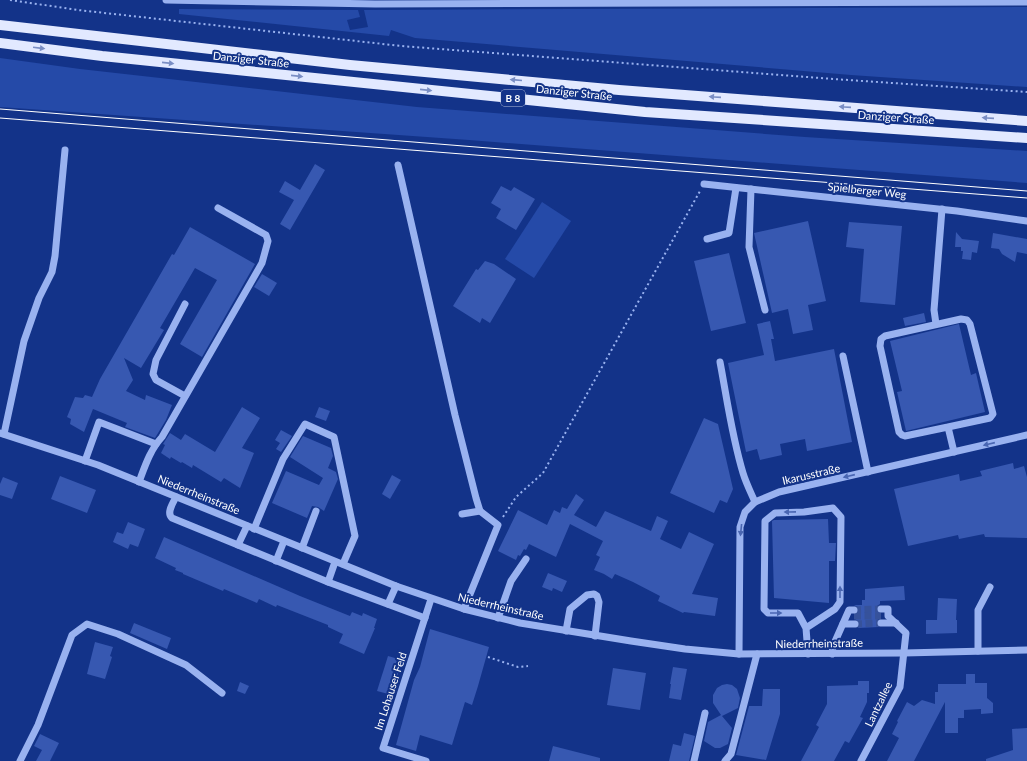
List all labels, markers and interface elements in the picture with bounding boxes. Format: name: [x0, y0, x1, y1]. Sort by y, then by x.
one-way arrow: [33, 45, 45, 51]
street label: Danziger Straße: [212, 49, 290, 69]
one-way arrow: [162, 59, 174, 66]
one-way arrow: [291, 73, 303, 80]
one-way arrow: [510, 77, 522, 84]
street label: Danziger Straße: [535, 82, 613, 102]
one-way arrow: [420, 86, 432, 93]
road number: B 8: [501, 90, 525, 106]
one-way arrow: [709, 94, 721, 101]
one-way arrow: [838, 104, 851, 111]
street label: Danziger Straße: [857, 108, 935, 126]
one-way arrow: [982, 115, 994, 122]
street label: Spielberger Weg: [827, 179, 907, 201]
one-way arrow: [983, 441, 995, 447]
street label: Ikarusstraße: [781, 461, 842, 487]
street label: Niederrheinstraße: [156, 472, 242, 517]
one-way arrow: [843, 474, 855, 480]
one-way arrow: [784, 509, 796, 516]
one-way arrow: [737, 523, 744, 536]
one-way arrow: [837, 585, 843, 598]
street label: Niederrheinstraße: [457, 590, 545, 622]
one-way arrow: [770, 610, 783, 616]
street label: Niederrheinstraße: [775, 636, 863, 650]
street label: Im Lohauser Feld: [371, 650, 409, 732]
street label: Lantzallee: [862, 679, 895, 729]

